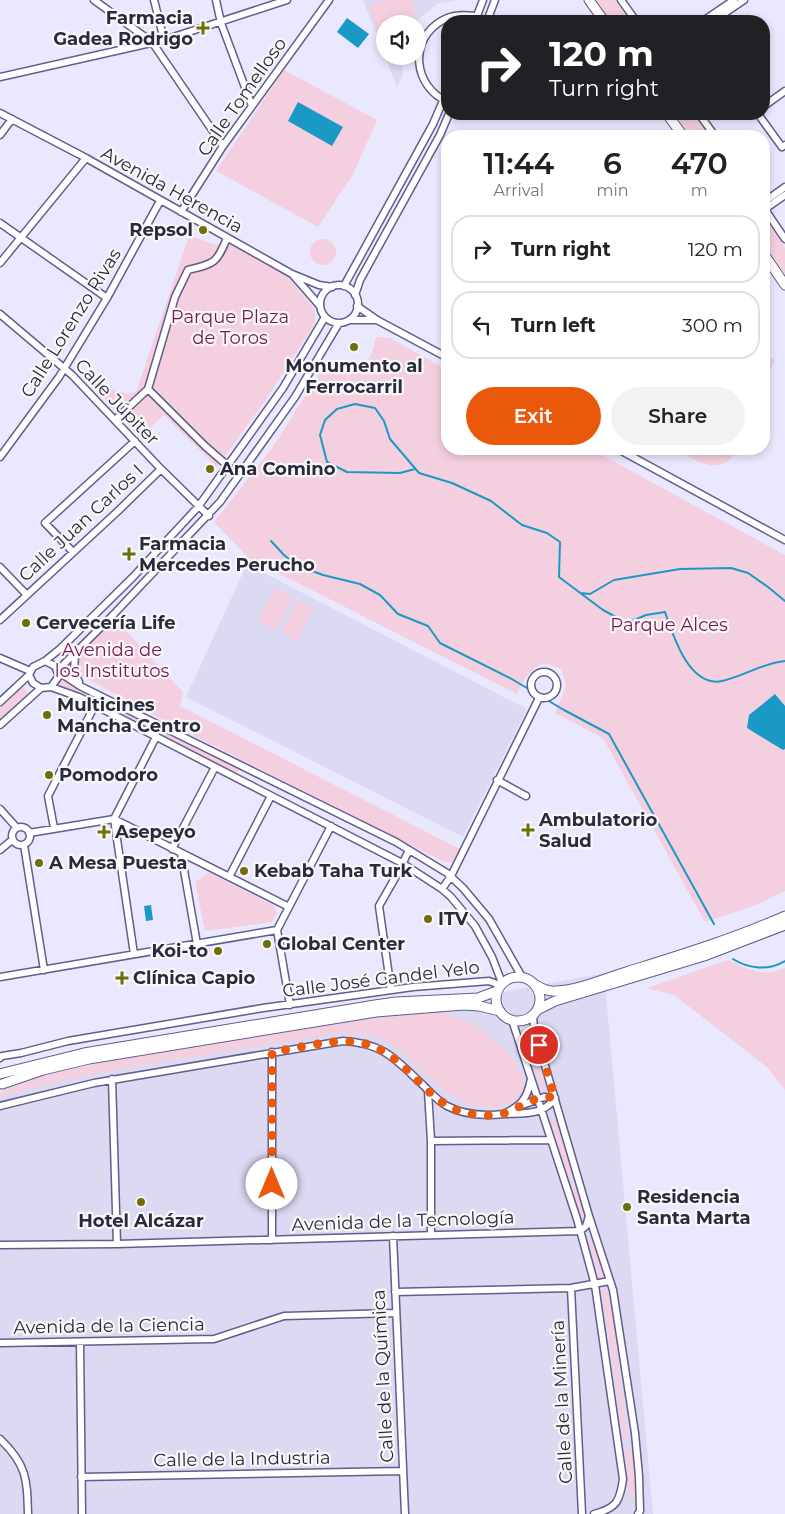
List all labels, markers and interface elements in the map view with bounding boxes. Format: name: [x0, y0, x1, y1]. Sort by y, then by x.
place label: Farmacia Gadea Rodrigo: [53, 7, 193, 50]
map controls: [376, 15, 426, 65]
button: sound: [376, 15, 426, 65]
marker: Farmacia Gadea Rodrigo: [197, 22, 209, 34]
text: 120 m: [549, 32, 654, 75]
street label: Calle Tomelloso: [193, 33, 291, 161]
icon: right: [466, 35, 531, 100]
text: Turn right: [549, 75, 659, 102]
street label: Avenida Herencia: [97, 142, 247, 238]
text: 11:44: [483, 145, 554, 182]
text: 6: [603, 145, 622, 182]
text: 470: [671, 145, 728, 182]
text: Arrival: [493, 181, 544, 200]
text: min: [596, 181, 629, 200]
text: m: [691, 181, 708, 200]
place label: Repsol: [129, 219, 193, 241]
marker: Repsol: [197, 224, 209, 236]
icon: right: [468, 235, 496, 263]
text: Turn right: [511, 238, 611, 261]
text: 120 m: [688, 238, 743, 261]
street label: Calle Lorenzo Rivas: [16, 244, 126, 402]
park label: Parque Plaza de Toros: [171, 306, 289, 349]
icon: left: [468, 311, 496, 339]
text: Turn left: [511, 314, 596, 337]
text: 300 m: [682, 314, 743, 337]
marker: Monumento al Ferrocarril: [348, 341, 360, 353]
street label: Calle Júpiter: [70, 354, 164, 450]
place label: Monumento al Ferrocarril: [285, 355, 423, 398]
button: Exit: [466, 387, 601, 445]
button: Share: [611, 387, 745, 445]
place label: Ana Comino: [219, 458, 336, 480]
street label: Calle Juan Carlos I: [14, 460, 148, 586]
marker: Ana Comino: [204, 463, 216, 475]
place label: Farmacia Mercedes Perucho: [139, 533, 315, 576]
marker: Farmacia Mercedes Perucho: [123, 548, 135, 560]
place label: Cervecería Life: [36, 612, 176, 634]
park label: Parque Alces: [610, 614, 728, 636]
marker: Cervecería Life: [20, 617, 32, 629]
park label: Avenida de los Institutos: [55, 639, 169, 682]
place label: Multicines Mancha Centro: [57, 694, 201, 737]
marker: Multicines Mancha Centro: [41, 709, 53, 721]
place label: Pomodoro: [59, 764, 158, 786]
marker: Pomodoro: [43, 769, 55, 781]
place label: Ambulatorio Salud: [538, 809, 657, 852]
place label: Asepeyo: [114, 821, 196, 843]
marker: Ambulatorio Salud: [521, 823, 535, 837]
marker: Asepeyo: [97, 825, 111, 839]
place label: A Mesa Puesta: [48, 852, 187, 874]
marker: A Mesa Puesta: [33, 857, 45, 869]
place label: Kebab Taha Turk: [254, 860, 413, 882]
marker: Kebab Taha Turk: [238, 865, 250, 877]
place label: ITV: [438, 908, 469, 930]
marker: ITV: [422, 913, 434, 925]
place label: Global Center: [277, 933, 405, 955]
marker: Global Center: [261, 938, 273, 950]
place label: Koi-to: [151, 940, 208, 962]
marker: Koi-to: [212, 945, 224, 957]
street label: Calle José Candel Yelo: [281, 956, 481, 1002]
place label: Clínica Capio: [133, 967, 255, 989]
marker: Clínica Capio: [115, 971, 129, 985]
pin: [518, 1024, 560, 1066]
icon: arrive: [525, 1031, 553, 1059]
position arrow: [245, 1157, 297, 1209]
place label: Residencia Santa Marta: [637, 1186, 751, 1229]
marker: Hotel Alcázar: [135, 1196, 147, 1208]
marker: Residencia Santa Marta: [621, 1201, 633, 1213]
street label: Avenida de la Tecnología: [291, 1206, 515, 1236]
place label: Hotel Alcázar: [78, 1210, 204, 1232]
street label: Calle de la Química: [367, 1289, 399, 1463]
street label: Avenida de la Ciencia: [13, 1313, 205, 1339]
street label: Calle de la Minería: [547, 1319, 577, 1485]
street label: Calle de la Industria: [153, 1446, 331, 1472]

